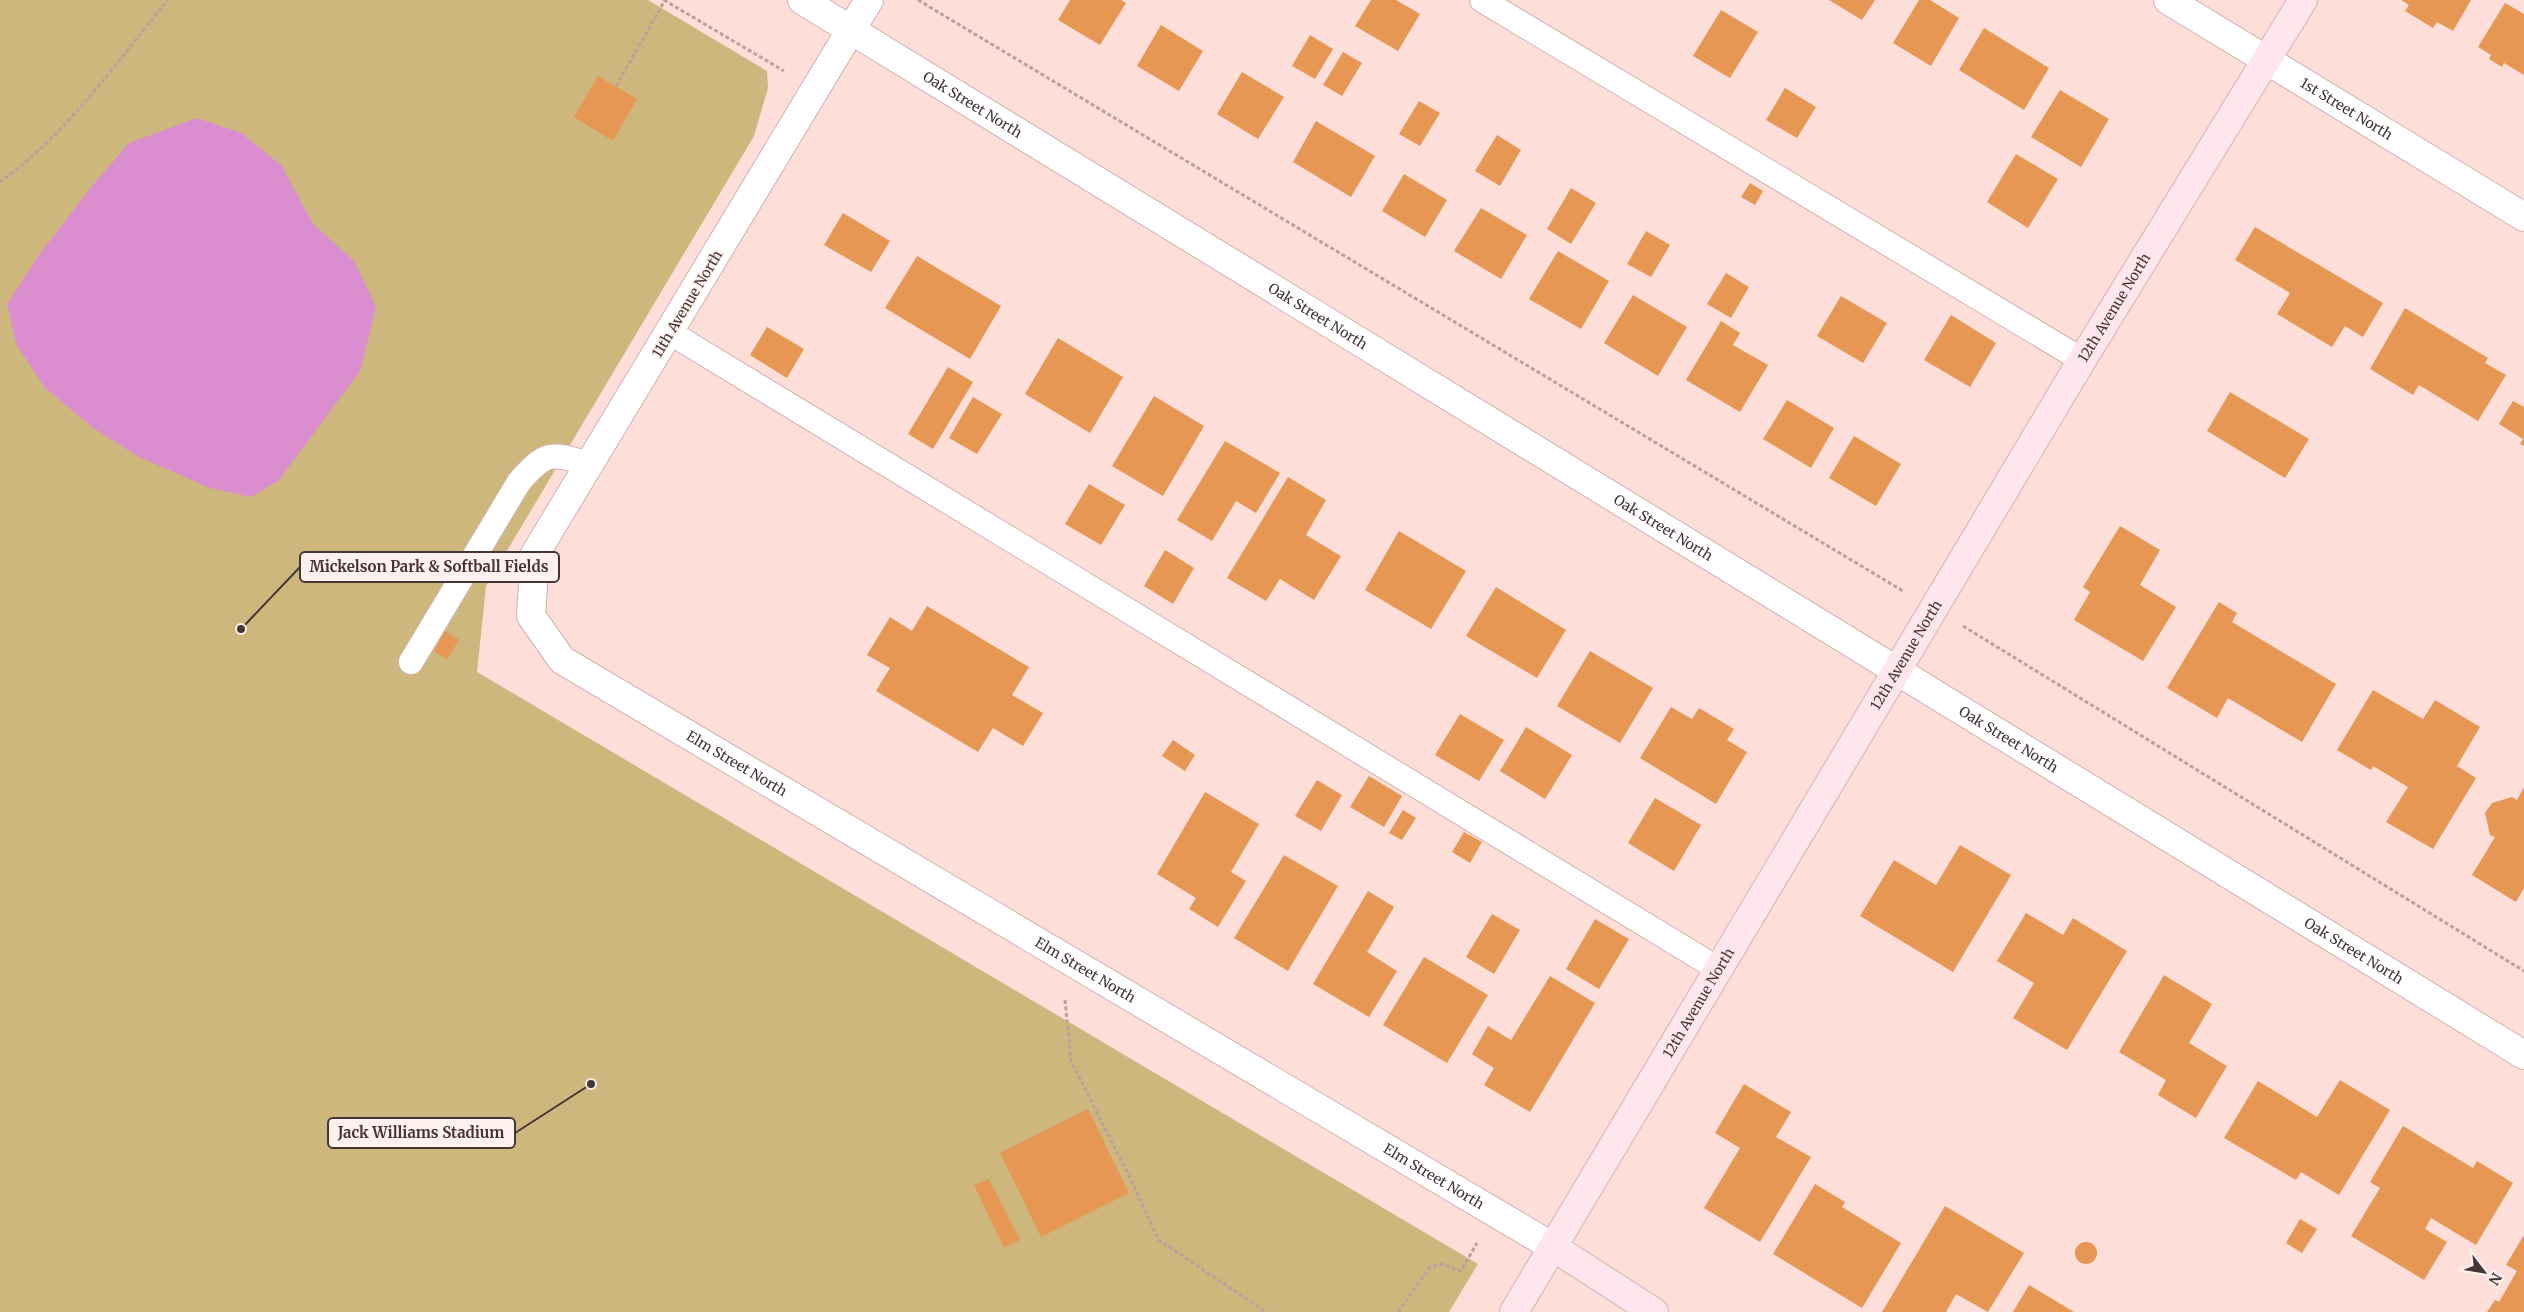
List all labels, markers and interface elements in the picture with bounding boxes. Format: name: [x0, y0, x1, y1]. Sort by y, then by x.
street label: Oak Street North: [920, 67, 1025, 142]
street label: 1st Street North: [2297, 74, 2396, 144]
street label: 11th Avenue North: [648, 247, 726, 361]
street label: 12th Avenue North: [2074, 250, 2154, 365]
street label: Oak Street North: [1265, 279, 1371, 353]
street label: Oak Street North: [1610, 490, 1716, 565]
callout: Mickelson Park & Softball Fields: [300, 552, 559, 582]
text: Mickelson Park & Softball Fields: [310, 557, 549, 576]
street label: 12th Avenue North: [1866, 597, 1946, 713]
street label: Oak Street North: [1956, 702, 2061, 776]
street label: Elm Street North: [683, 727, 790, 800]
street label: Oak Street North: [2301, 914, 2407, 988]
street label: Elm Street North: [1032, 933, 1139, 1007]
street label: 12th Avenue North: [1659, 945, 1738, 1061]
callout: Jack Williams Stadium: [328, 1118, 515, 1148]
text: Jack Williams Stadium: [337, 1123, 504, 1142]
street label: Elm Street North: [1380, 1140, 1487, 1213]
north arrow: [2459, 1247, 2509, 1297]
text: N: [2485, 1269, 2506, 1288]

